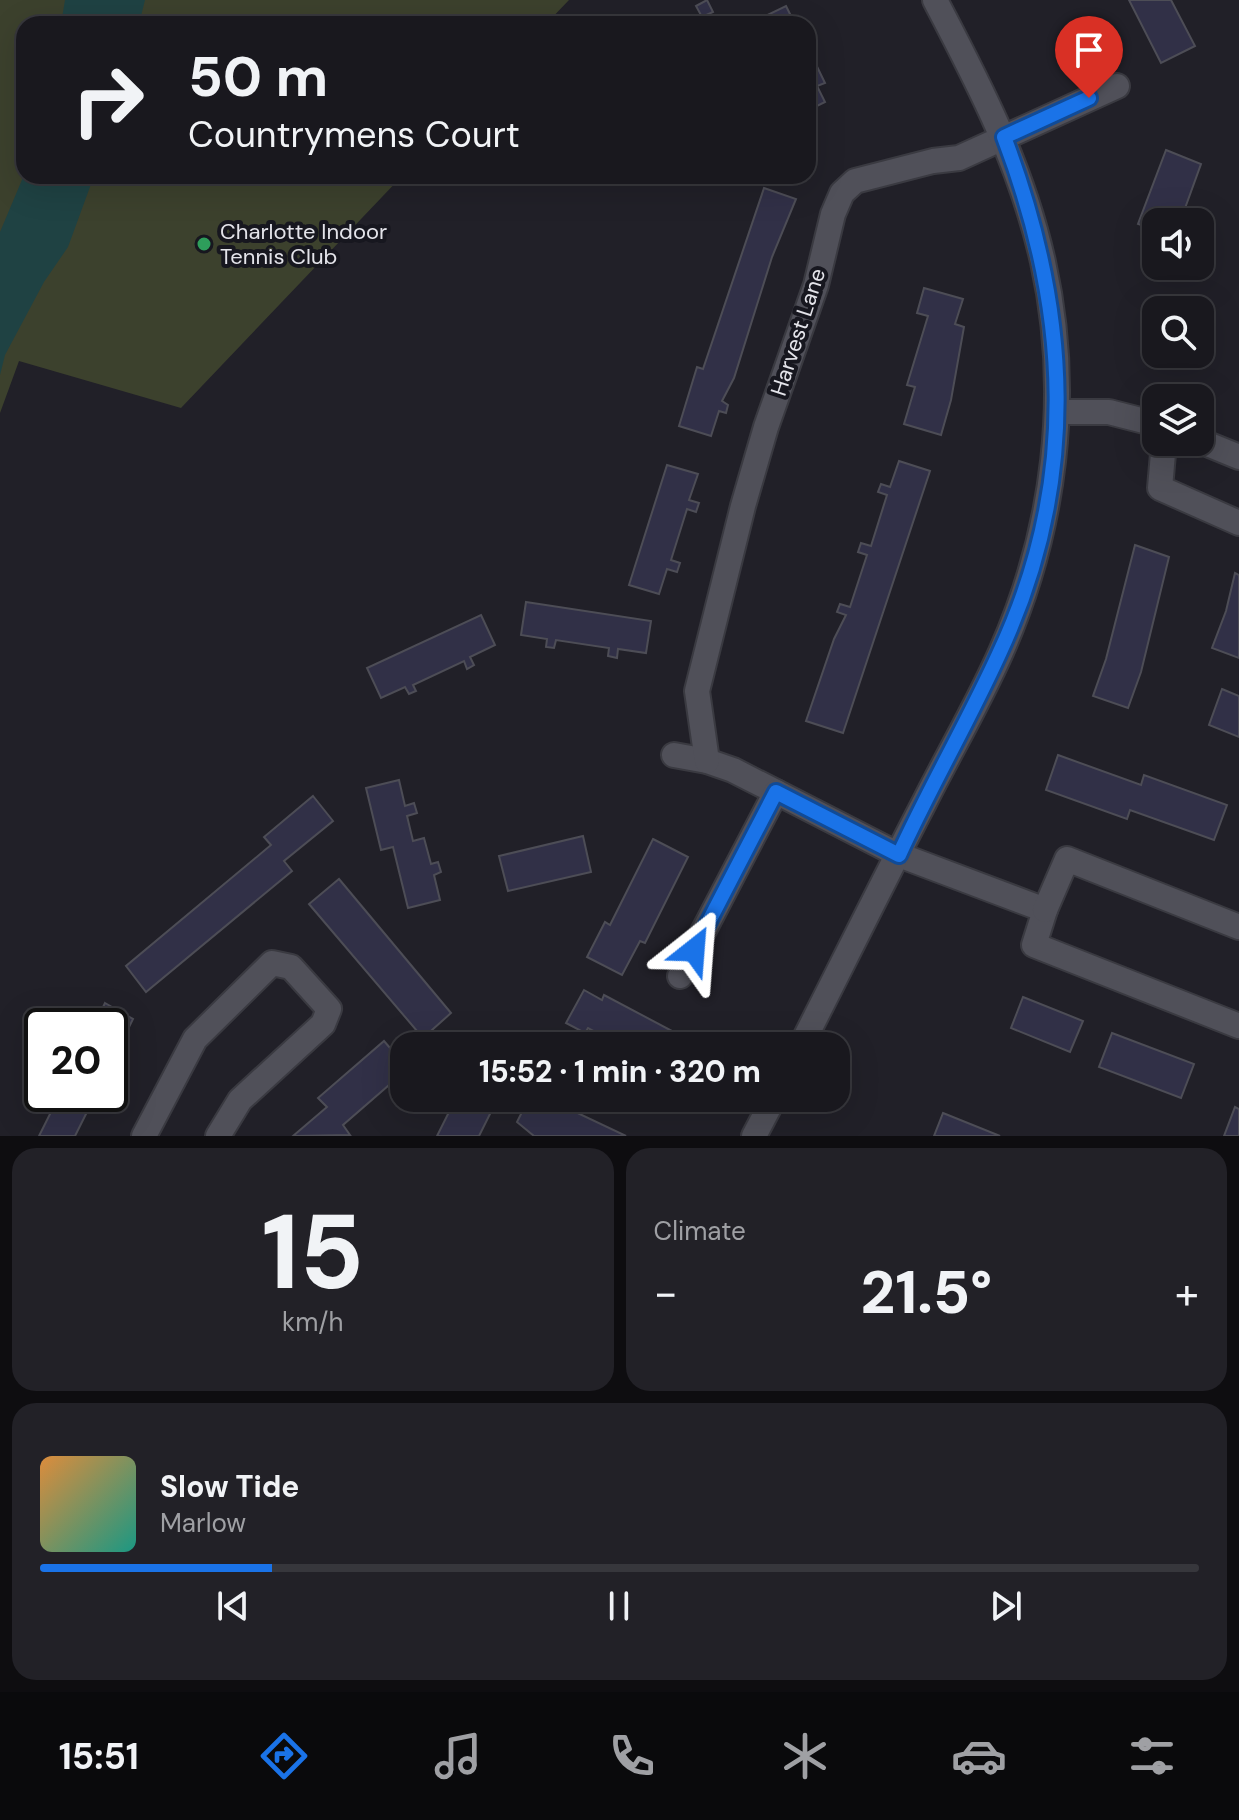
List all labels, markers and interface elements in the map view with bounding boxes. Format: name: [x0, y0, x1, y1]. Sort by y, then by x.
pin: [1055, 16, 1123, 98]
icon: arrive: [1067, 28, 1111, 72]
text: 50 m: [188, 40, 328, 113]
icon: right: [56, 48, 160, 152]
text: Countrymens Court: [188, 111, 520, 158]
map controls: [1142, 208, 1214, 456]
button: sound: [1142, 208, 1214, 280]
place label: Charlotte Indoor Tennis Club: [220, 217, 387, 271]
marker: Charlotte Indoor Tennis Club: [195, 235, 213, 253]
street label: Harvest Lane: [764, 265, 832, 399]
button: search: [1142, 296, 1214, 368]
button: layers: [1142, 384, 1214, 456]
position arrow: [652, 908, 736, 992]
speed limit sign: 20: [24, 1008, 128, 1112]
text: 15:52 · 1 min · 320 m: [479, 1052, 761, 1091]
text: 15: [261, 1185, 364, 1320]
text: Climate: [654, 1214, 746, 1248]
text: 21.5°: [860, 1253, 992, 1332]
text: −: [654, 1264, 678, 1322]
text: +: [1175, 1264, 1199, 1322]
text: km/h: [282, 1305, 343, 1339]
text: Slow Tide: [160, 1467, 299, 1506]
text: Marlow: [160, 1506, 246, 1540]
icon: previous: [211, 1584, 255, 1628]
icon: pause: [597, 1584, 641, 1628]
icon: next: [984, 1584, 1028, 1628]
icon: directions: [256, 1728, 312, 1784]
icon: music: [430, 1728, 486, 1784]
icon: phone: [604, 1728, 660, 1784]
icon: climate: [777, 1728, 833, 1784]
icon: car: [951, 1728, 1007, 1784]
icon: filters: [1124, 1728, 1180, 1784]
text: 15:51: [59, 1733, 139, 1780]

